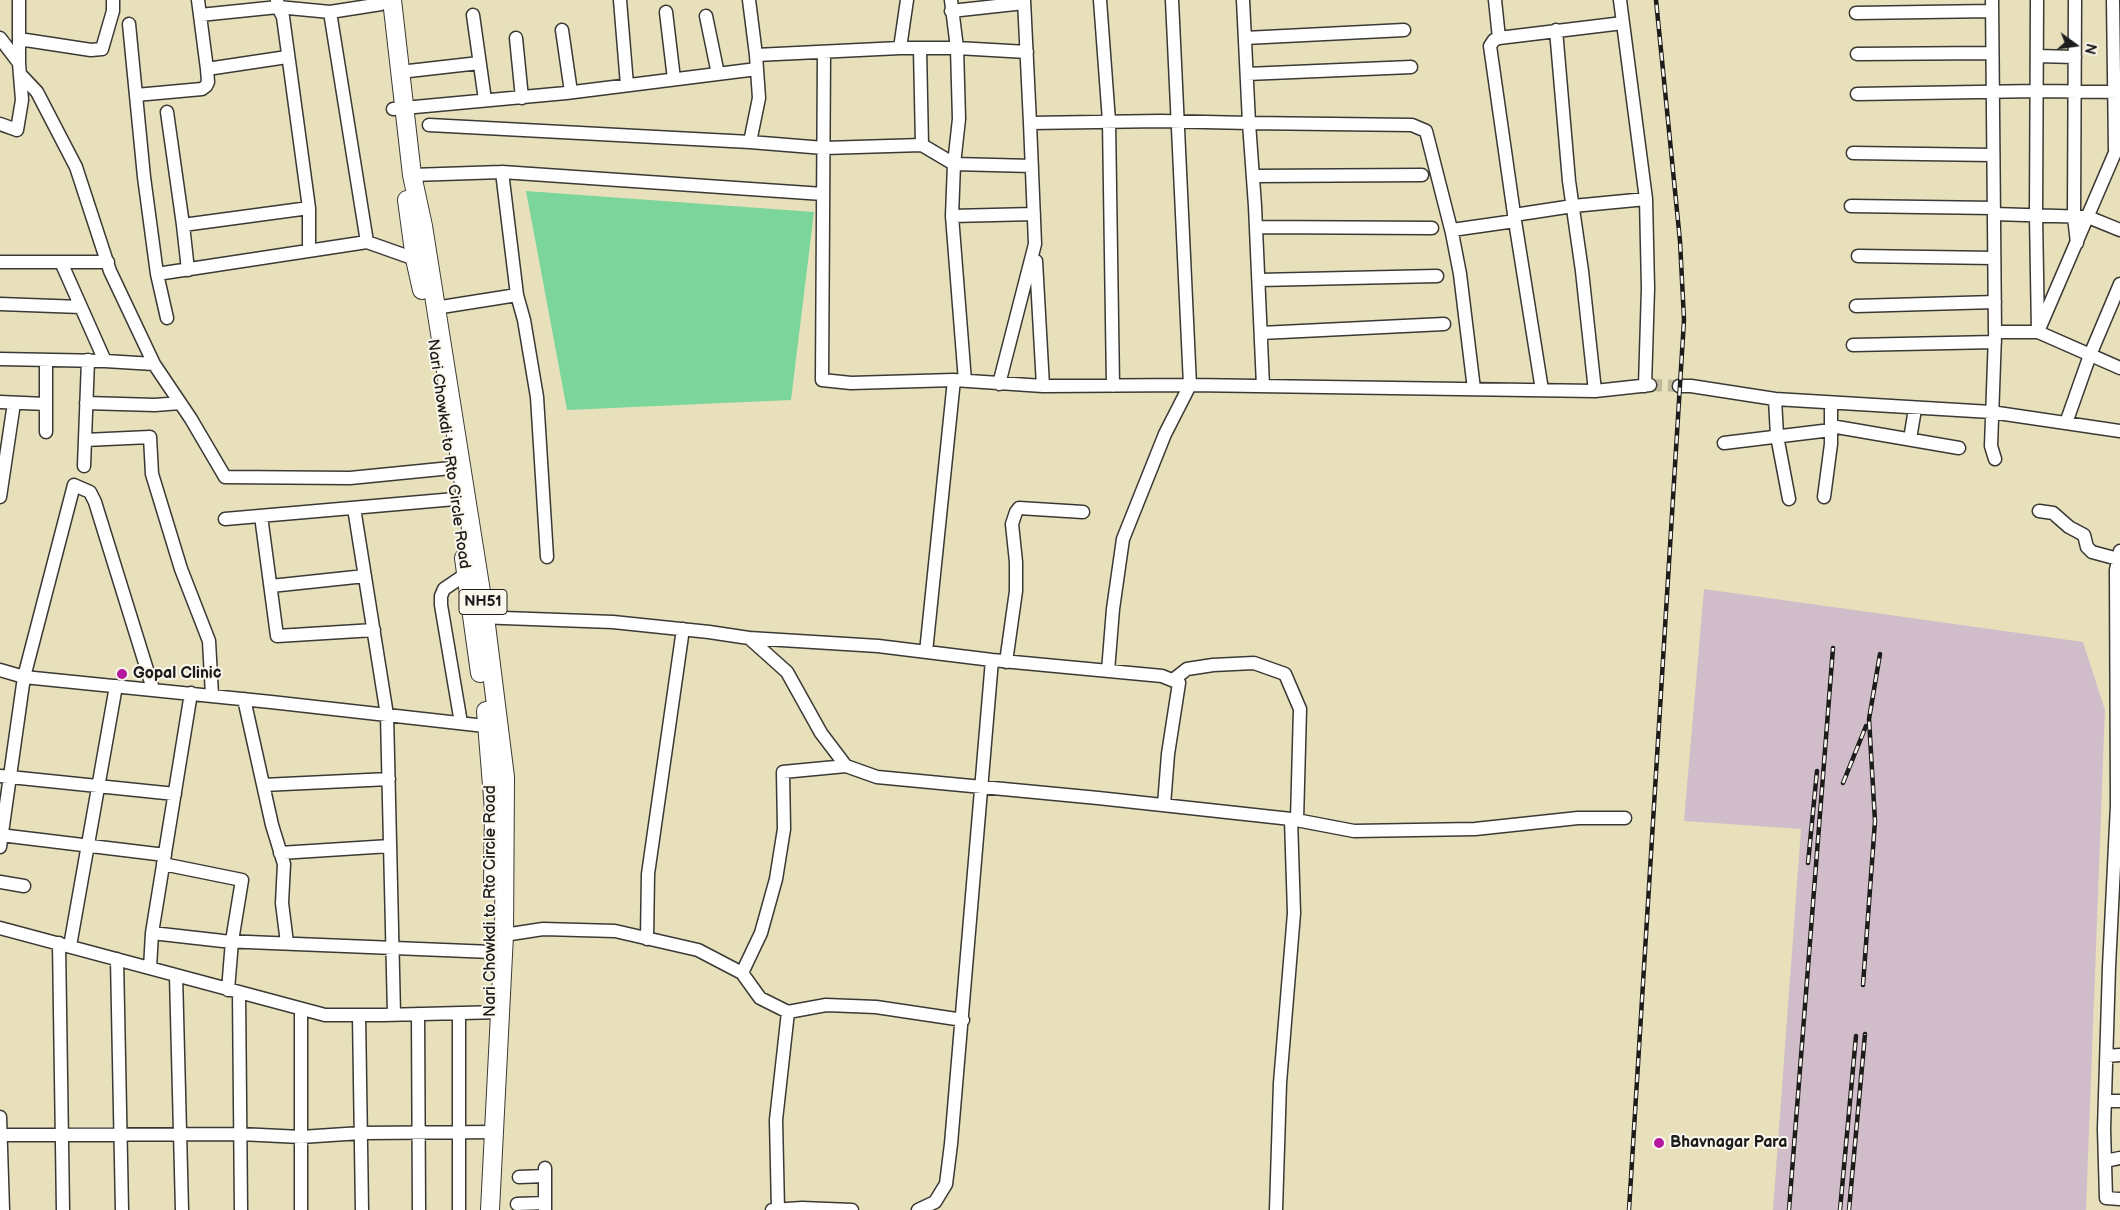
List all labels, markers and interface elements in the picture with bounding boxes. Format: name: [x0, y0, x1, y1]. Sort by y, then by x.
north arrow: [2050, 20, 2100, 70]
text: N: [2081, 42, 2100, 56]
street label: Nari Chowkdi to Rto Circle Road: [422, 338, 474, 570]
road number: NH51: [459, 590, 507, 614]
place label: Gopal Clinic: [133, 664, 221, 684]
marker: Gopal Clinic: [115, 667, 129, 681]
street label: Nari Chowkdi to Rto Circle Road: [481, 785, 501, 1017]
place label: Bhavnagar Para: [1670, 1133, 1788, 1153]
marker: Bhavnagar Para: [1652, 1136, 1666, 1150]

